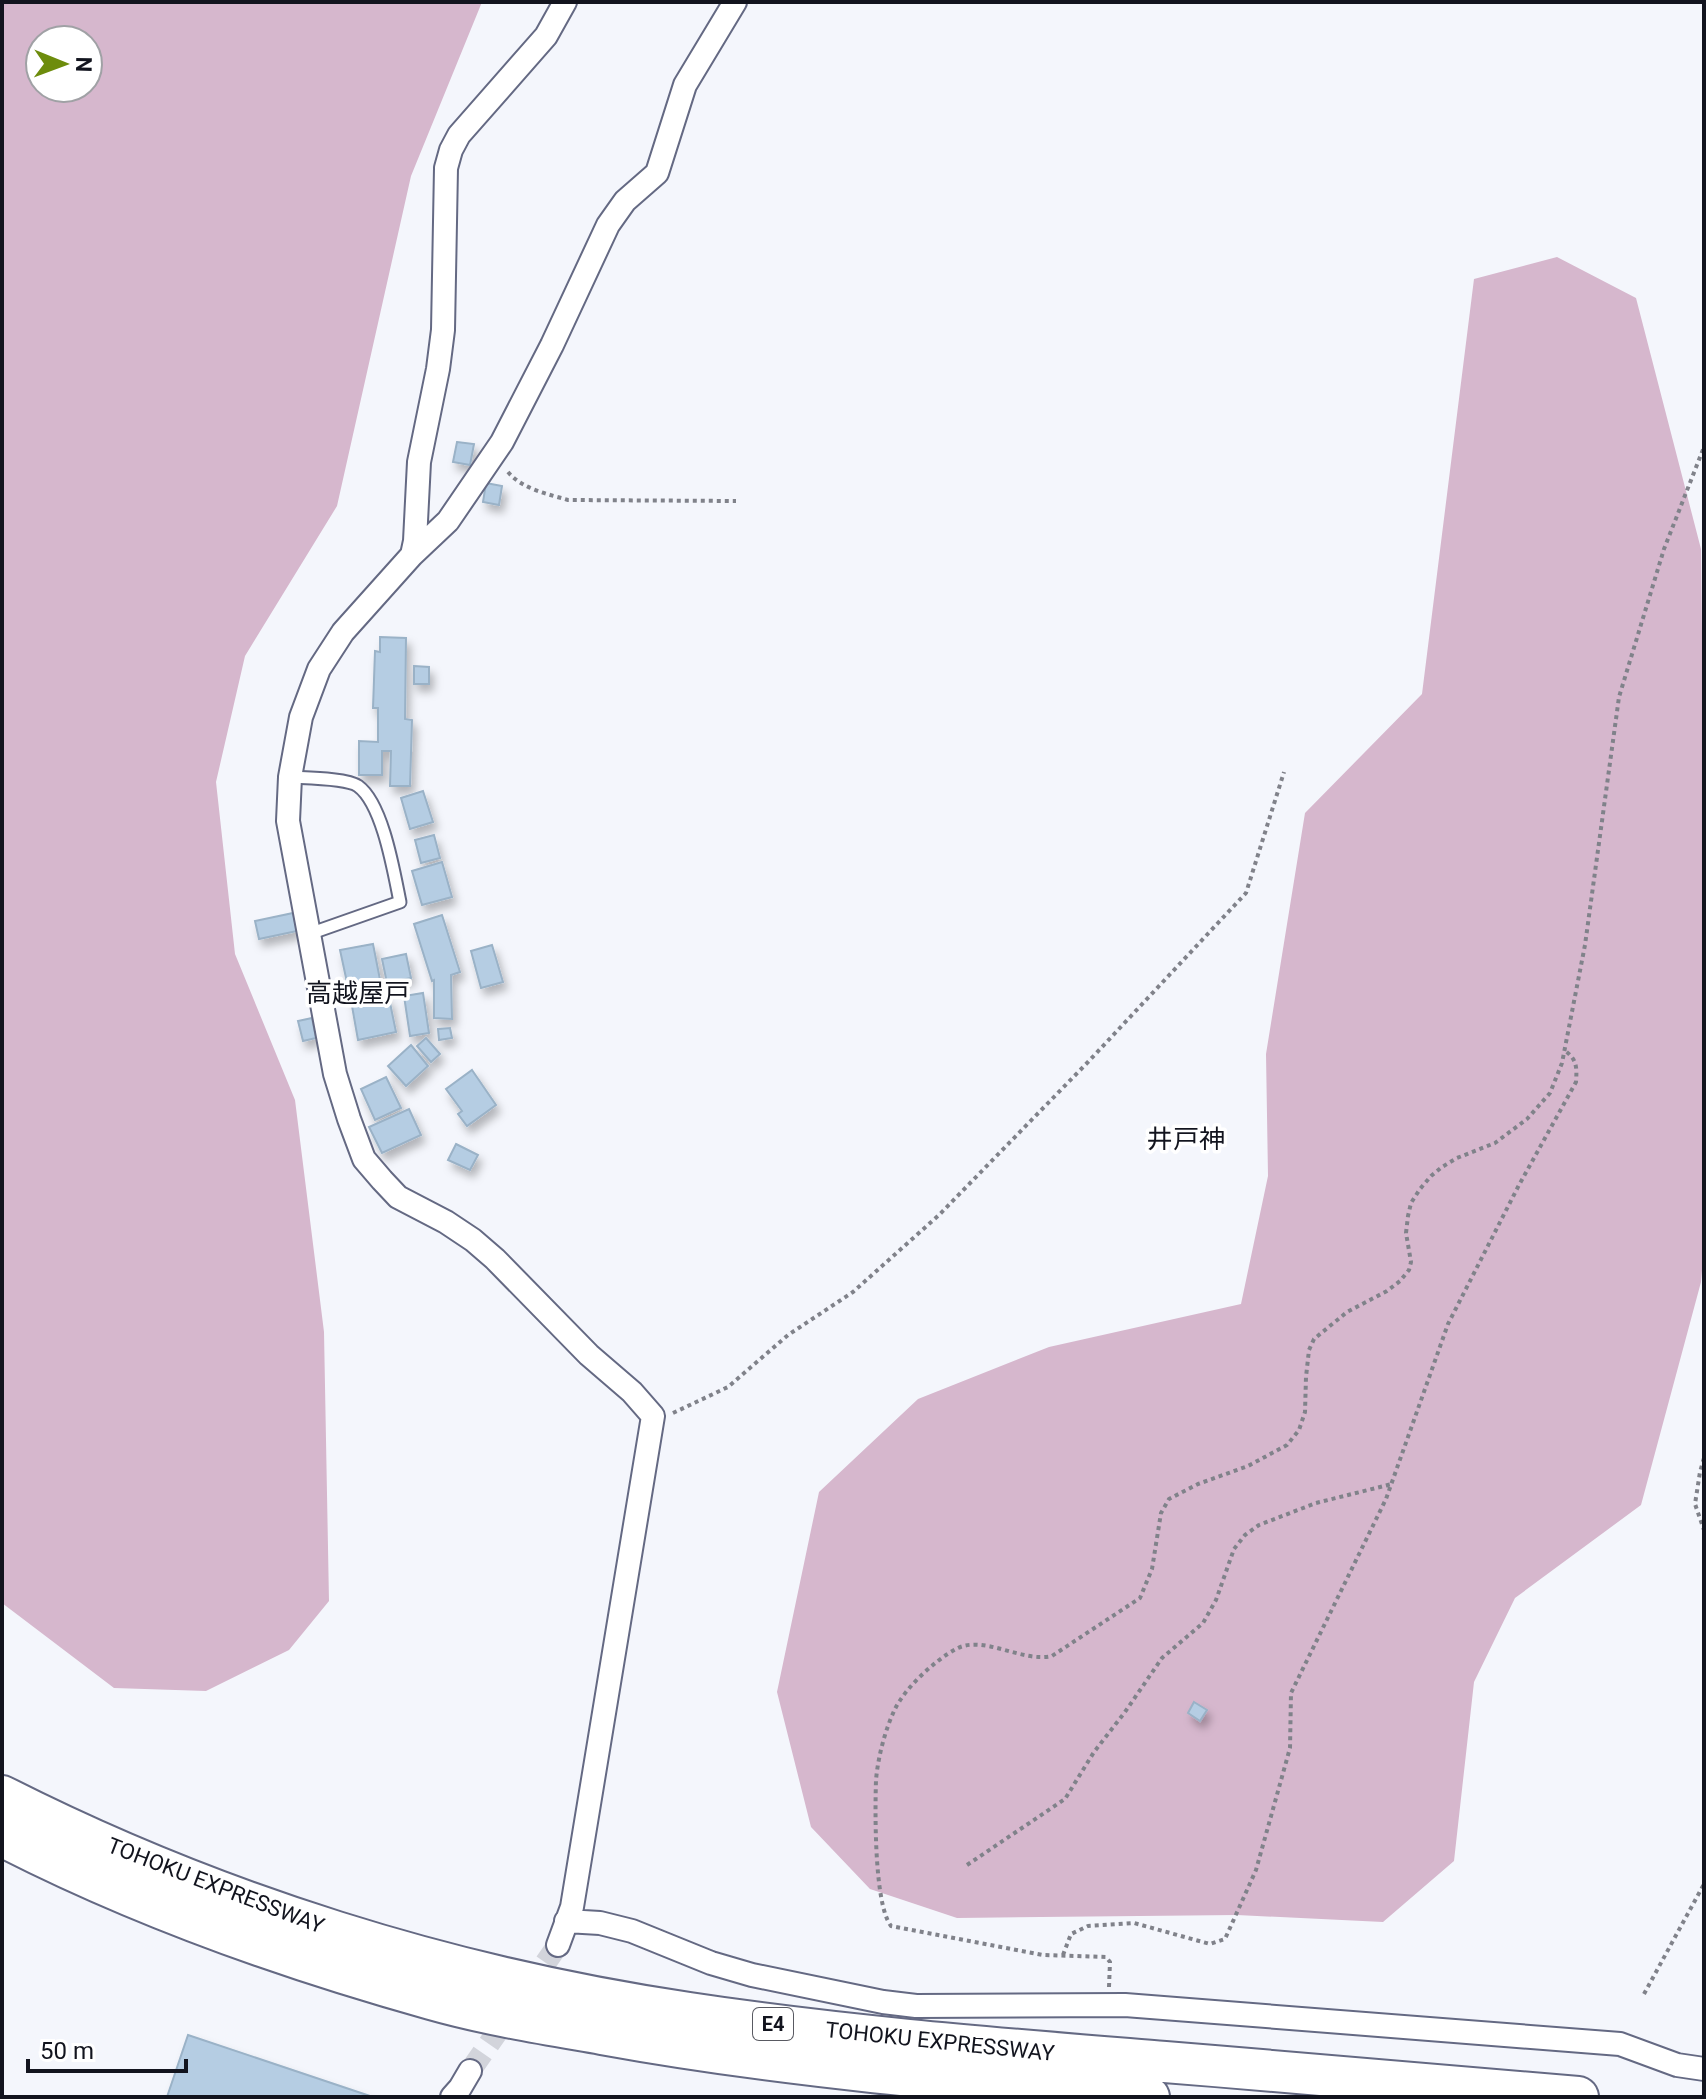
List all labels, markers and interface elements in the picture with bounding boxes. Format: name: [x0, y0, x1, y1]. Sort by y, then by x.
north arrow: [24, 24, 104, 104]
text: N: [71, 56, 96, 72]
district label: 高越屋戸: [306, 978, 410, 1008]
district label: 井戸神: [1147, 1124, 1225, 1154]
street label: TOHOKU EXPRESSWAY: [104, 1833, 329, 1939]
road number: E4: [753, 2008, 793, 2040]
street label: TOHOKU EXPRESSWAY: [824, 2017, 1057, 2066]
scale bar: [28, 2023, 186, 2073]
text: 50 m: [40, 2037, 94, 2065]

